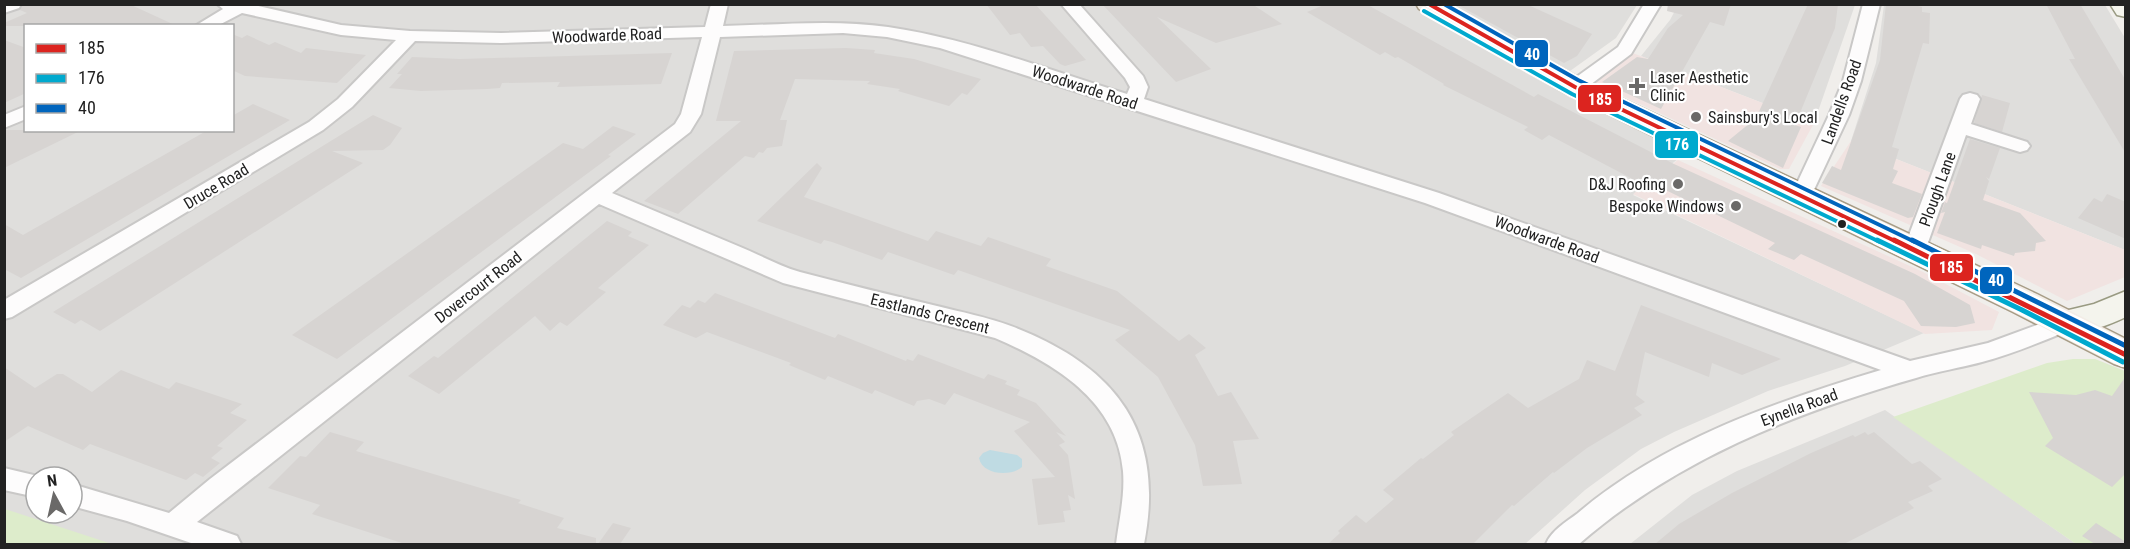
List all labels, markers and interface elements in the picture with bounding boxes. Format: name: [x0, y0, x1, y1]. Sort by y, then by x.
legend: [24, 24, 234, 132]
street label: Woodwarde Road: [552, 24, 662, 47]
text: 185: [78, 37, 105, 58]
line badge: 40: [1514, 39, 1549, 68]
text: 40: [1524, 45, 1540, 64]
street label: Landells Road: [1817, 57, 1866, 147]
street label: Woodwarde Road: [1030, 61, 1140, 114]
text: 176: [78, 67, 105, 88]
place label: Laser Aesthetic Clinic: [1650, 68, 1748, 105]
marker: Laser Aesthetic Clinic: [1628, 77, 1646, 95]
line badge: 185: [1577, 84, 1622, 113]
text: 185: [1588, 90, 1612, 109]
text: 40: [78, 97, 96, 118]
place label: Sainsbury's Local: [1708, 108, 1818, 127]
marker: Sainsbury's Local: [1689, 110, 1703, 124]
line badge: 176: [1654, 130, 1699, 159]
text: 176: [1665, 135, 1689, 154]
street label: Plough Lane: [1915, 149, 1960, 229]
street label: Druce Road: [180, 160, 252, 213]
place label: D&J Roofing: [1589, 175, 1666, 194]
marker: D&J Roofing: [1671, 177, 1685, 191]
place label: Bespoke Windows: [1609, 197, 1724, 216]
marker: Bespoke Windows: [1729, 199, 1743, 213]
street label: Woodwarde Road: [1492, 212, 1602, 267]
unlabelled marker: [1836, 218, 1848, 230]
street label: Dovercourt Road: [431, 248, 526, 327]
line badge: 185: [1929, 253, 1974, 282]
text: 185: [1939, 258, 1963, 277]
line badge: 40: [1979, 266, 2013, 295]
text: 40: [1988, 271, 2004, 290]
street label: Eastlands Crescent: [869, 290, 991, 337]
street label: Eynella Road: [1758, 385, 1840, 430]
north arrow: [24, 465, 84, 525]
text: N: [46, 471, 58, 491]

